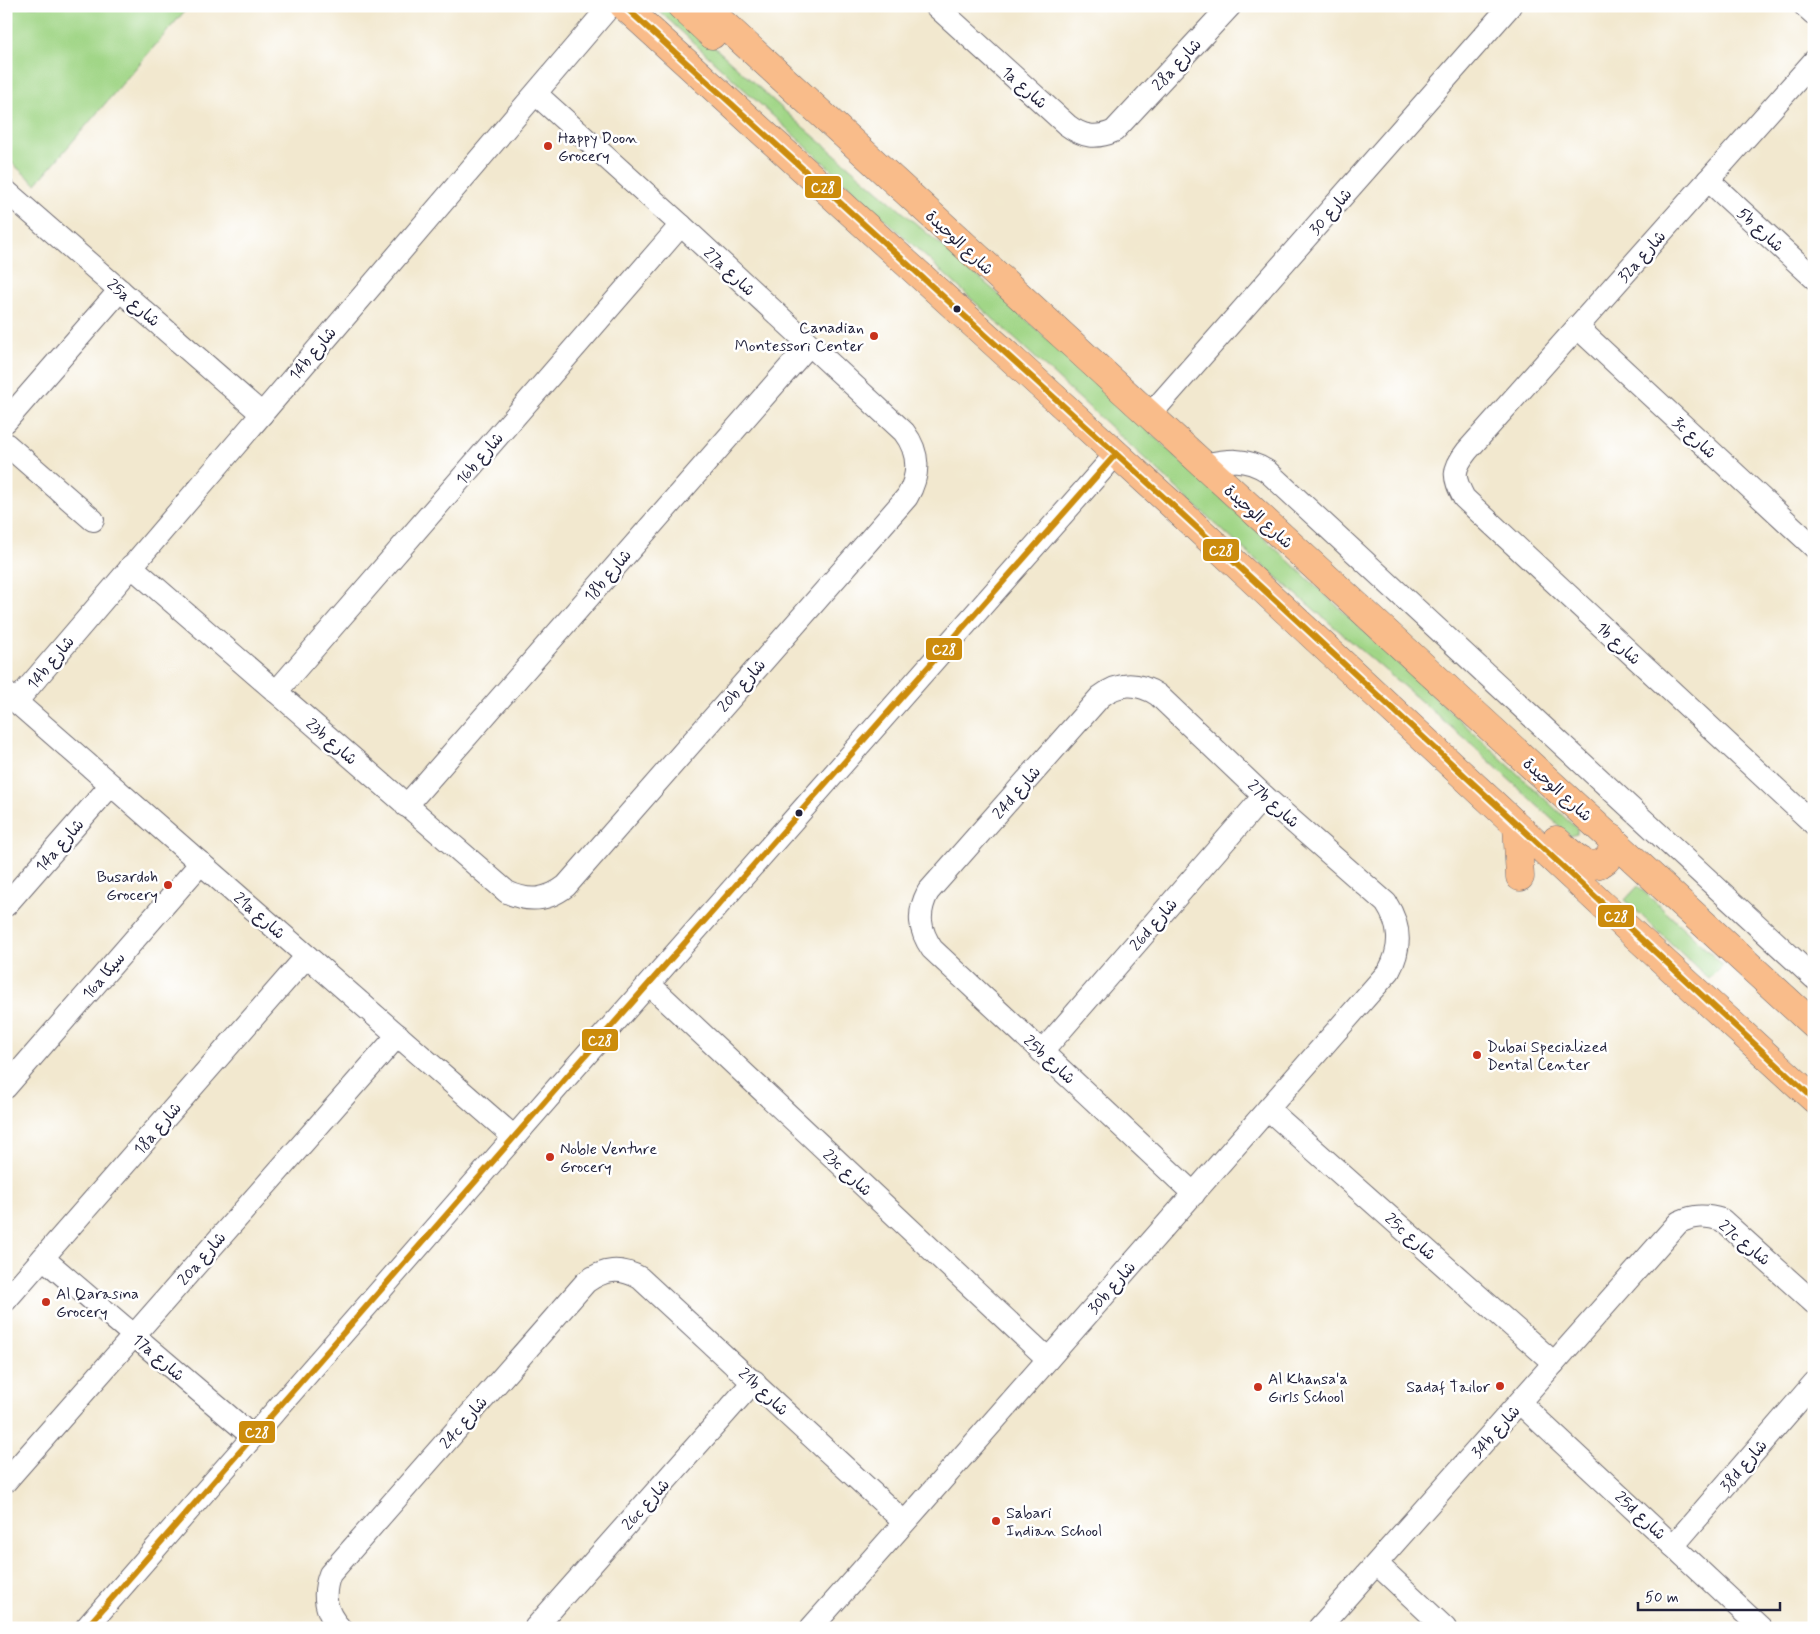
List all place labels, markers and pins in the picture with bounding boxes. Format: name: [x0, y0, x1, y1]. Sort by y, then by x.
place label: Happy Doon Grocery: [558, 128, 638, 167]
marker: Happy Doon Grocery: [542, 140, 554, 152]
unlabelled marker: [952, 304, 962, 314]
place label: Canadian Montessori Center: [735, 318, 864, 357]
marker: Canadian Montessori Center: [868, 330, 880, 342]
unlabelled marker: [794, 808, 804, 818]
place label: Busardoh Grocery: [97, 867, 158, 906]
marker: Busardoh Grocery: [162, 879, 174, 891]
place label: Dubai Specialized Dental Center: [1487, 1037, 1607, 1076]
marker: Dubai Specialized Dental Center: [1471, 1049, 1483, 1061]
place label: Noble Venture Grocery: [560, 1139, 657, 1178]
marker: Noble Venture Grocery: [544, 1151, 556, 1163]
place label: Al Qarasina Grocery: [56, 1284, 139, 1323]
marker: Al Qarasina Grocery: [40, 1296, 52, 1308]
place label: Al Khansa'a Girls School: [1268, 1369, 1348, 1408]
place label: Sadaf Tailor: [1406, 1377, 1491, 1398]
marker: Sadaf Tailor: [1494, 1380, 1506, 1392]
marker: Al Khansa'a Girls School: [1252, 1381, 1264, 1393]
place label: Sabari Indian School: [1006, 1503, 1102, 1542]
marker: Sabari Indian School: [990, 1515, 1002, 1527]

